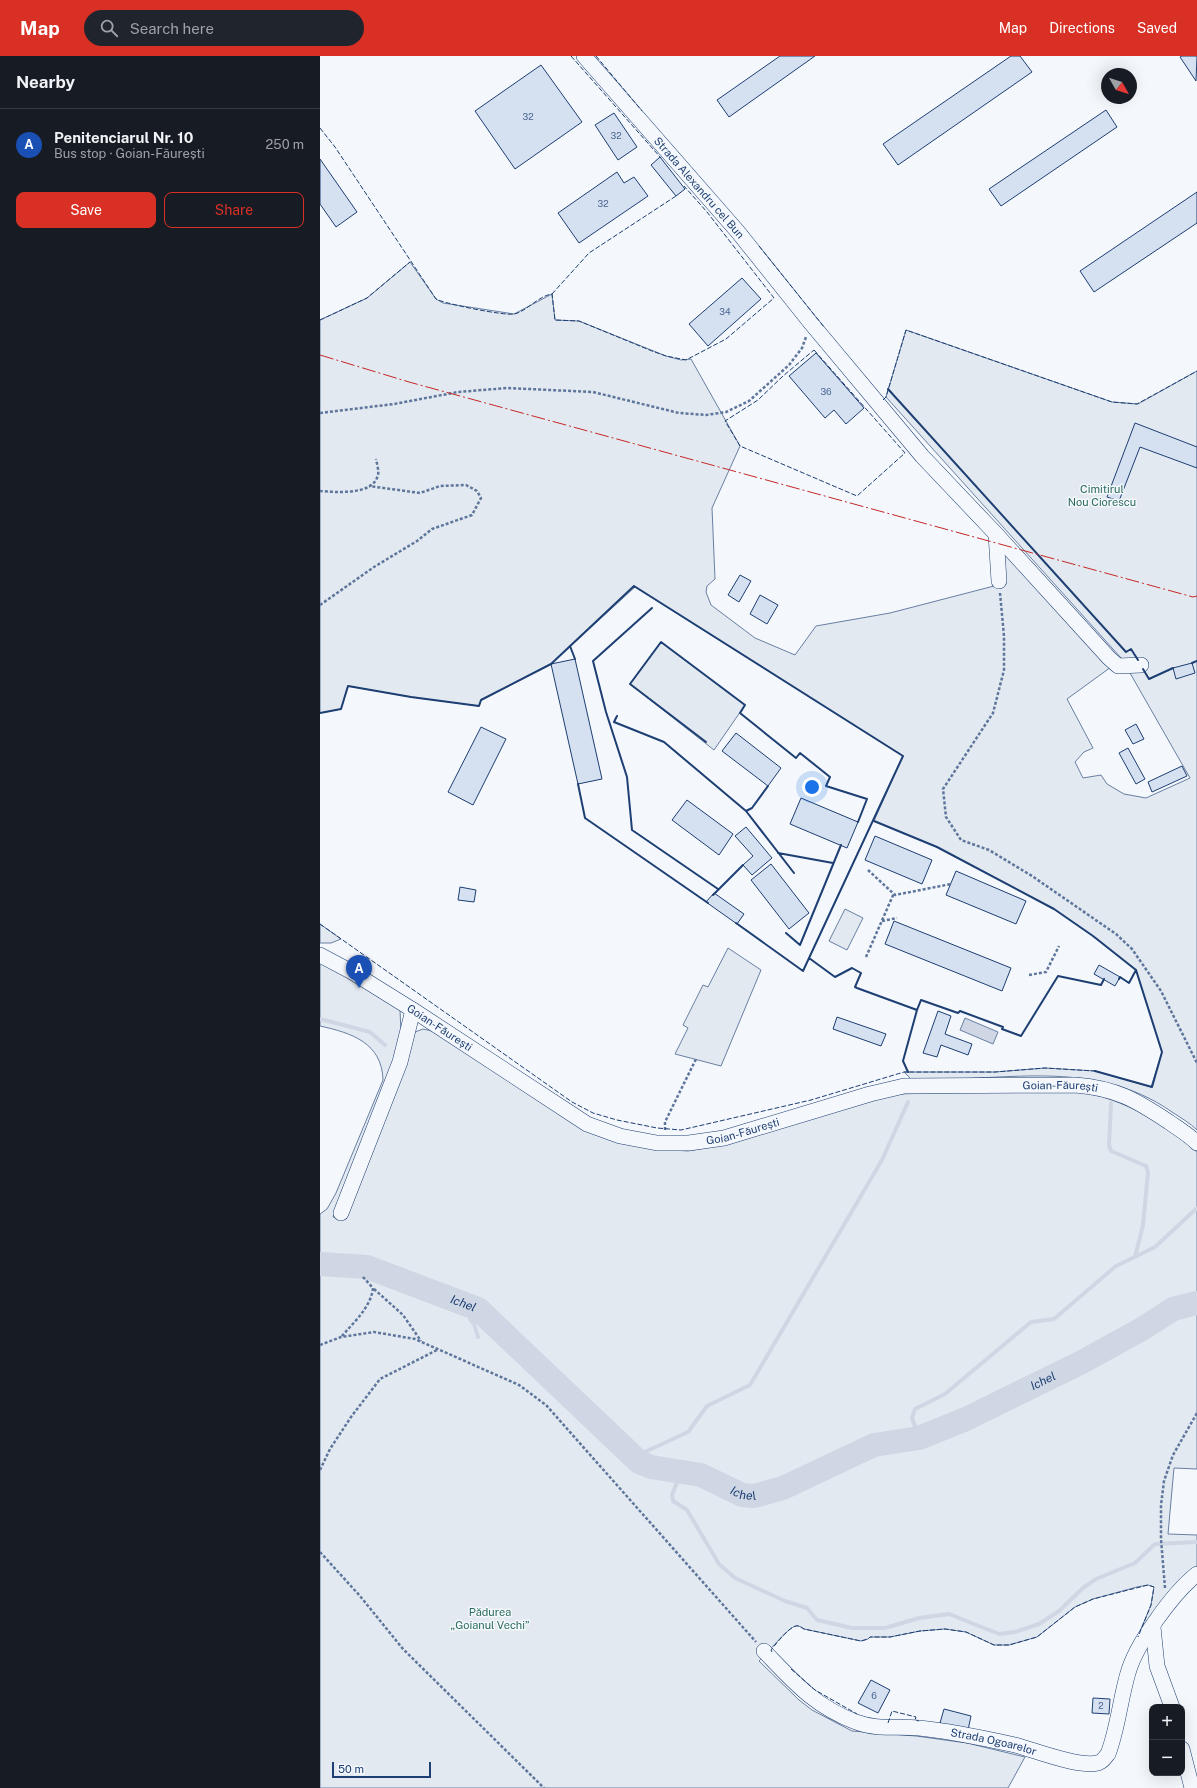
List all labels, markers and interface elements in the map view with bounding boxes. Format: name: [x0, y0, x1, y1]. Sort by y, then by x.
search box: [84, 10, 364, 46]
text: Map: [20, 17, 60, 39]
icon: search: [98, 17, 120, 39]
text: Search here: [130, 20, 214, 37]
text: Map: [999, 20, 1027, 36]
text: Directions: [1049, 20, 1115, 36]
text: Saved: [1137, 20, 1177, 36]
north arrow: [1101, 68, 1137, 104]
text: Nearby: [16, 72, 75, 92]
house number: 32: [522, 111, 534, 122]
text: Penitenciarul Nr. 10: [54, 129, 193, 146]
house number: 32: [610, 130, 622, 141]
street label: Strada Alexandru cel Bun: [652, 135, 747, 241]
text: A: [24, 137, 34, 152]
text: 250 m: [266, 137, 304, 152]
text: Bus stop · Goian-Făurești: [54, 146, 205, 161]
button: Save: [16, 192, 156, 228]
button: Share: [164, 192, 304, 228]
house number: 32: [597, 198, 609, 209]
house number: 34: [719, 306, 731, 317]
house number: 36: [820, 386, 832, 397]
park label: Cimitirul Nou Ciorescu: [1068, 483, 1136, 508]
your location: [802, 777, 822, 797]
pin: A: [346, 955, 372, 988]
street label: Goian-Făurești: [405, 1002, 475, 1053]
street label: Goian-Făurești: [1023, 1079, 1099, 1094]
street label: Goian-Făurești: [705, 1116, 781, 1146]
water label: Ichel: [448, 1292, 478, 1315]
water label: Ichel: [1028, 1369, 1058, 1393]
water label: Ichel: [728, 1483, 758, 1503]
park label: Pădurea „Goianul Vechi”: [451, 1606, 529, 1631]
house number: 6: [871, 1690, 877, 1701]
house number: 2: [1098, 1700, 1104, 1711]
map controls: [1149, 1704, 1185, 1776]
button: +: [1149, 1704, 1185, 1740]
street label: Strada Ogoarelor: [950, 1726, 1038, 1757]
button: −: [1149, 1740, 1185, 1776]
scale bar: [332, 1760, 431, 1779]
text: 50 m: [338, 1763, 364, 1775]

